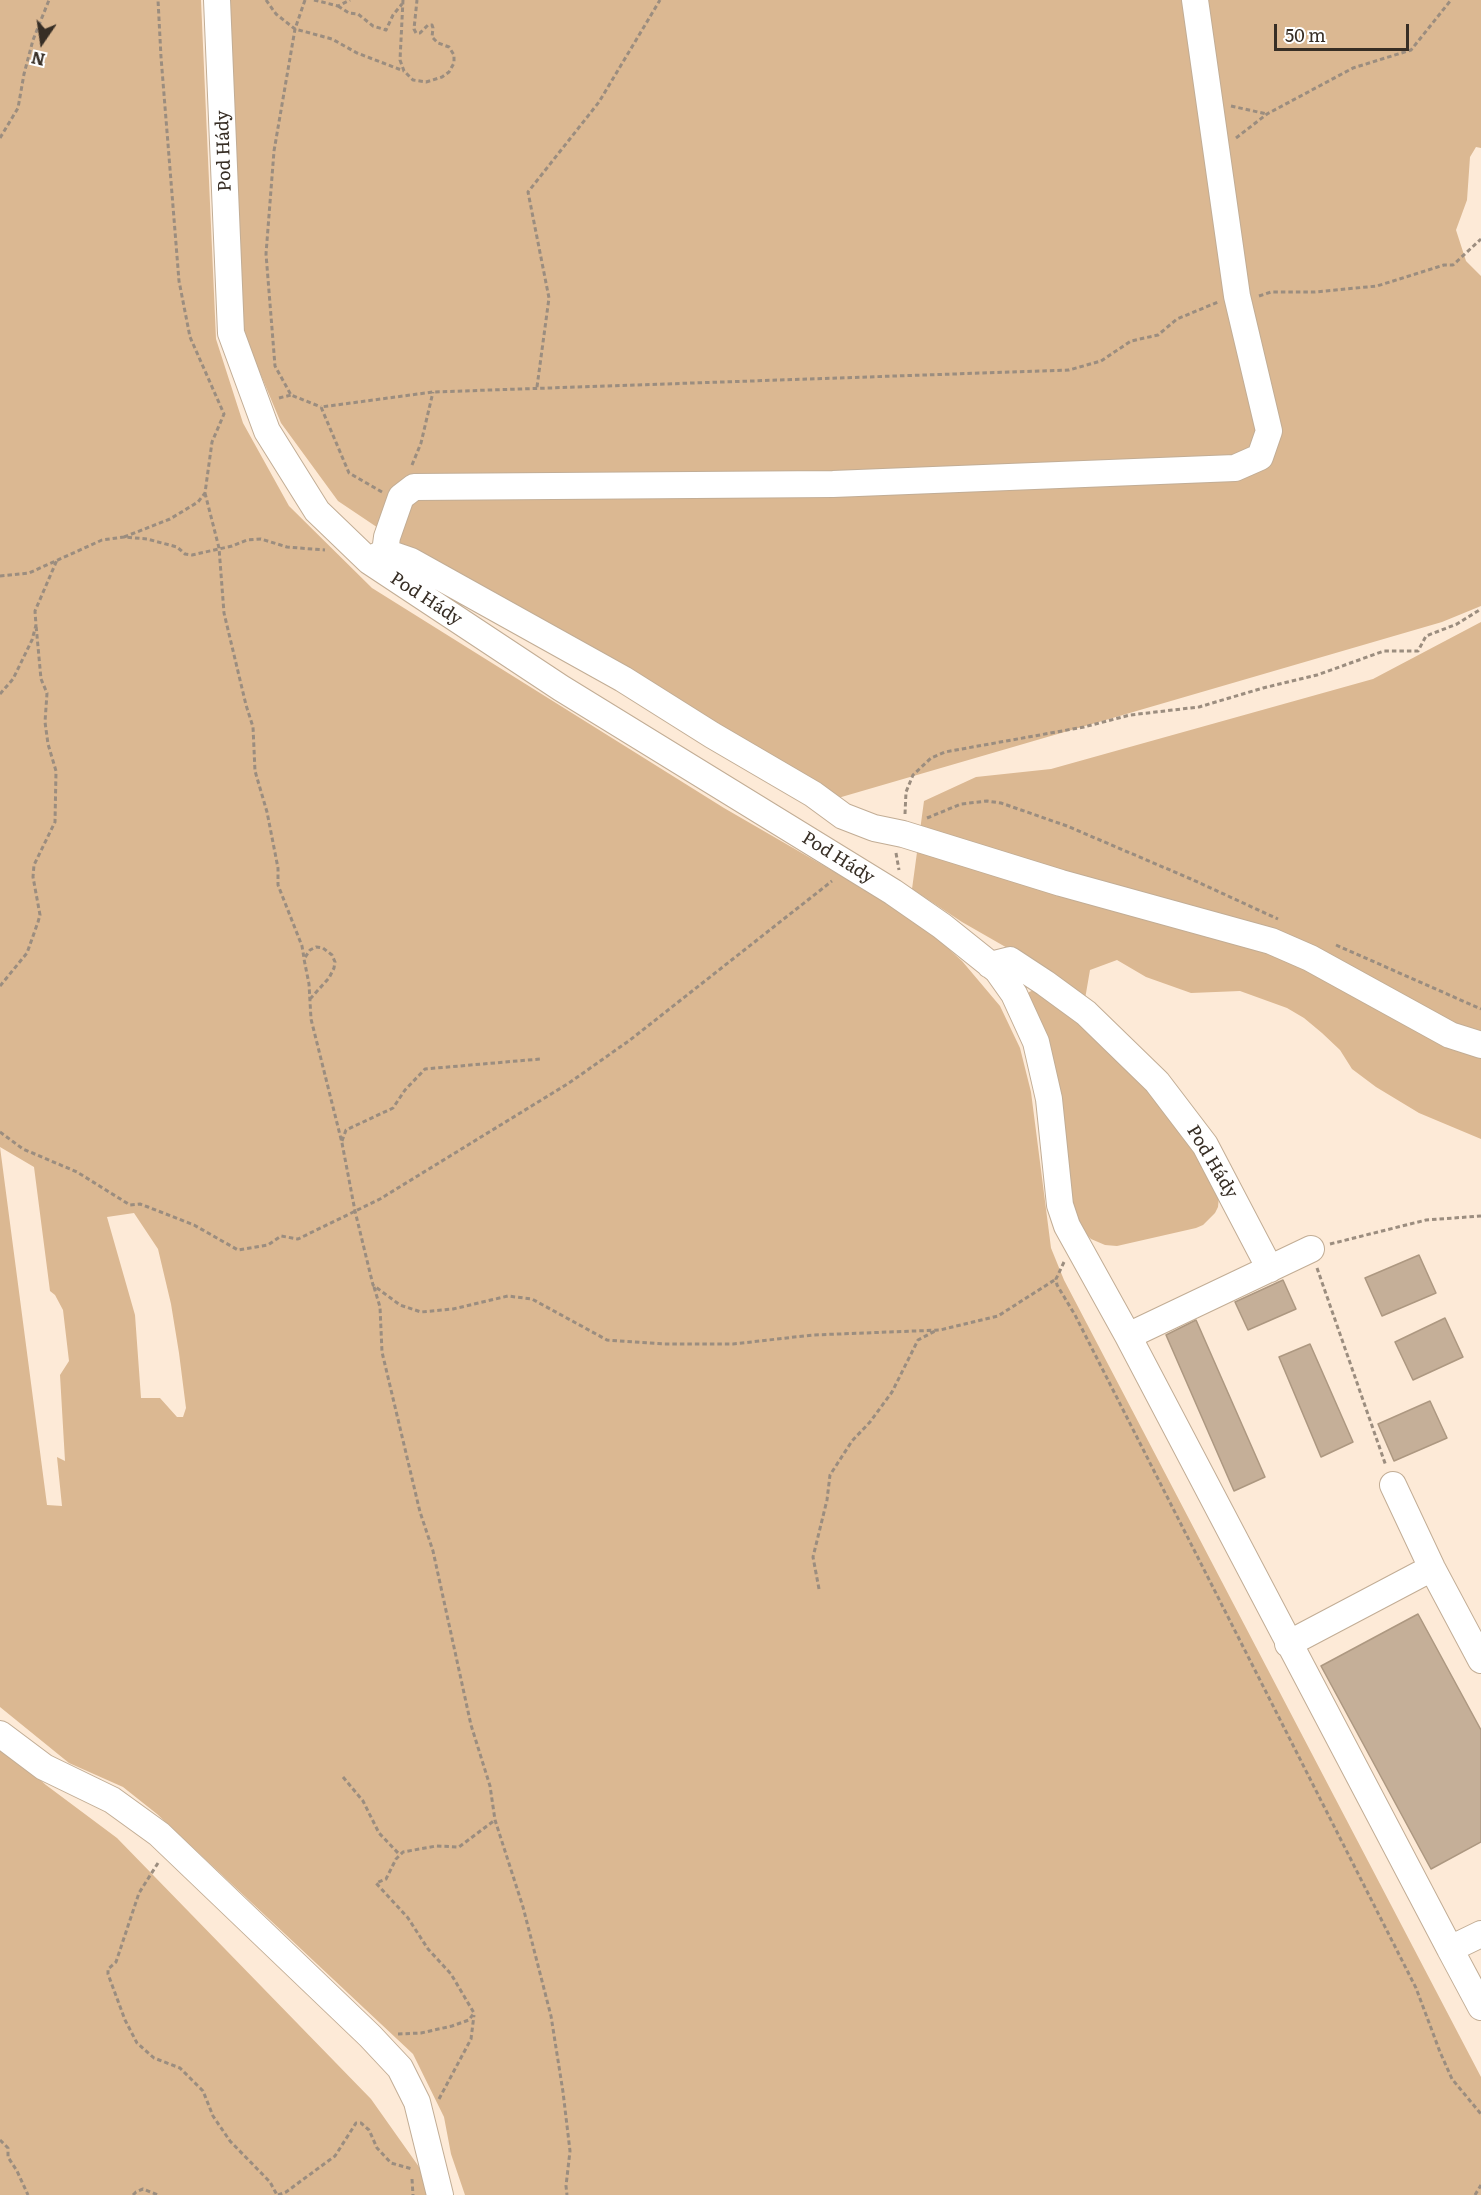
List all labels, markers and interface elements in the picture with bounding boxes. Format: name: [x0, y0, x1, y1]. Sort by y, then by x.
north arrow: [12, 12, 72, 72]
scale bar: [1277, 12, 1412, 50]
text: 50 m: [1285, 21, 1326, 48]
text: N: [29, 46, 47, 73]
street label: Pod Hády: [212, 110, 236, 192]
street label: Pod Hády: [386, 568, 466, 630]
street label: Pod Hády: [798, 827, 878, 889]
street label: Pod Hády: [1182, 1122, 1242, 1202]

